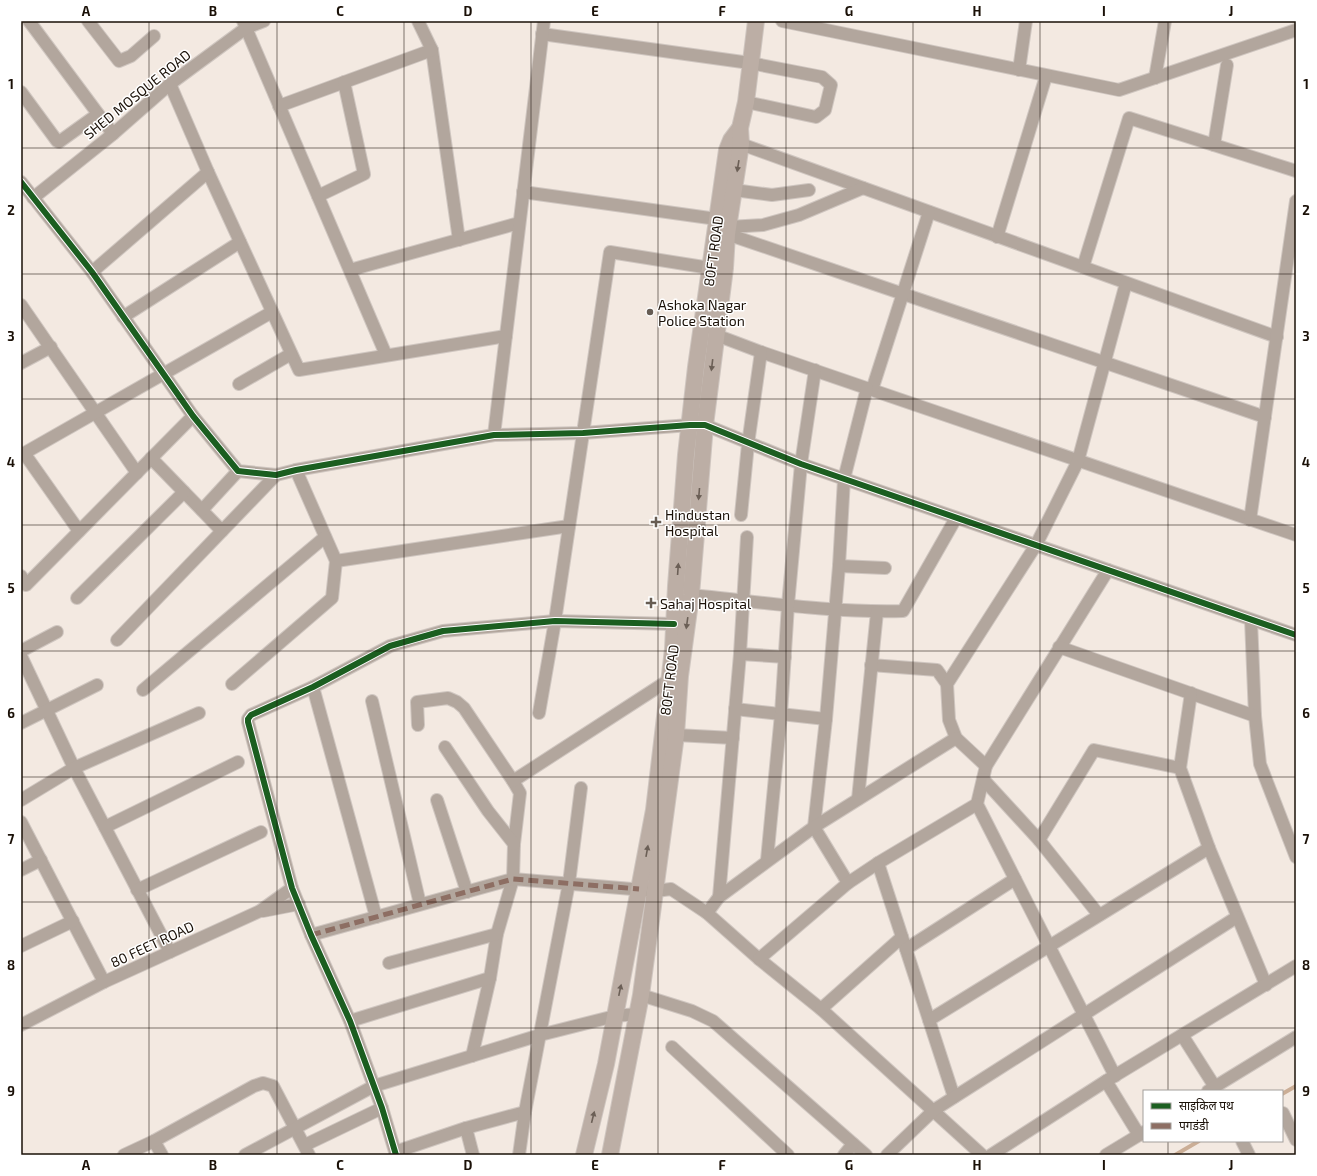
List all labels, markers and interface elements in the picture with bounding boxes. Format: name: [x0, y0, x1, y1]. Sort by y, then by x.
text: A: [82, 3, 91, 19]
text: B: [209, 3, 217, 19]
text: C: [336, 3, 344, 19]
text: D: [464, 3, 473, 19]
text: E: [591, 3, 599, 19]
text: F: [718, 3, 726, 19]
text: G: [845, 3, 853, 19]
text: H: [973, 3, 982, 19]
text: I: [1102, 3, 1106, 19]
text: J: [1229, 3, 1233, 19]
street label: SHED MOSQUE ROAD: [80, 46, 194, 142]
text: 1: [8, 76, 14, 92]
text: 1: [1303, 76, 1309, 92]
one-way arrow: [735, 160, 741, 172]
text: 2: [7, 202, 15, 218]
text: 2: [1302, 202, 1310, 218]
street label: 80FT ROAD: [700, 214, 726, 288]
place label: Ashoka Nagar Police Station: [658, 296, 747, 329]
marker: Ashoka Nagar Police Station: [645, 307, 655, 317]
text: 3: [7, 328, 15, 344]
text: 3: [1302, 328, 1310, 344]
one-way arrow: [709, 358, 715, 371]
text: 4: [7, 454, 15, 470]
text: 4: [1302, 454, 1310, 470]
one-way arrow: [696, 488, 703, 500]
place label: Hindustan Hospital: [665, 506, 730, 539]
marker: Hindustan Hospital: [650, 516, 662, 528]
one-way arrow: [674, 563, 681, 575]
text: 5: [7, 580, 15, 596]
text: 5: [1302, 580, 1310, 596]
place label: Sahaj Hospital: [660, 595, 752, 612]
marker: Sahaj Hospital: [645, 597, 657, 609]
one-way arrow: [684, 617, 690, 629]
street label: 80FT ROAD: [656, 644, 682, 716]
text: 6: [7, 705, 15, 721]
text: 6: [1302, 705, 1310, 721]
text: 7: [8, 831, 15, 847]
text: 7: [1303, 831, 1310, 847]
one-way arrow: [644, 845, 650, 857]
street label: 80 FEET ROAD: [108, 917, 196, 971]
text: 8: [7, 957, 15, 973]
text: 8: [1302, 957, 1310, 973]
one-way arrow: [618, 984, 624, 996]
text: 9: [7, 1083, 15, 1099]
text: 9: [1302, 1083, 1310, 1099]
legend: [1143, 1090, 1283, 1142]
text: साइकिल पथ: [1179, 1098, 1234, 1113]
one-way arrow: [591, 1111, 597, 1123]
text: पगडंडी: [1179, 1118, 1209, 1132]
text: A: [82, 1157, 91, 1173]
text: B: [209, 1157, 217, 1173]
text: C: [336, 1157, 344, 1173]
text: D: [464, 1157, 473, 1173]
text: E: [591, 1157, 599, 1173]
text: F: [718, 1157, 726, 1173]
text: G: [845, 1157, 853, 1173]
text: H: [973, 1157, 982, 1173]
text: I: [1102, 1157, 1106, 1173]
text: J: [1229, 1157, 1233, 1173]

